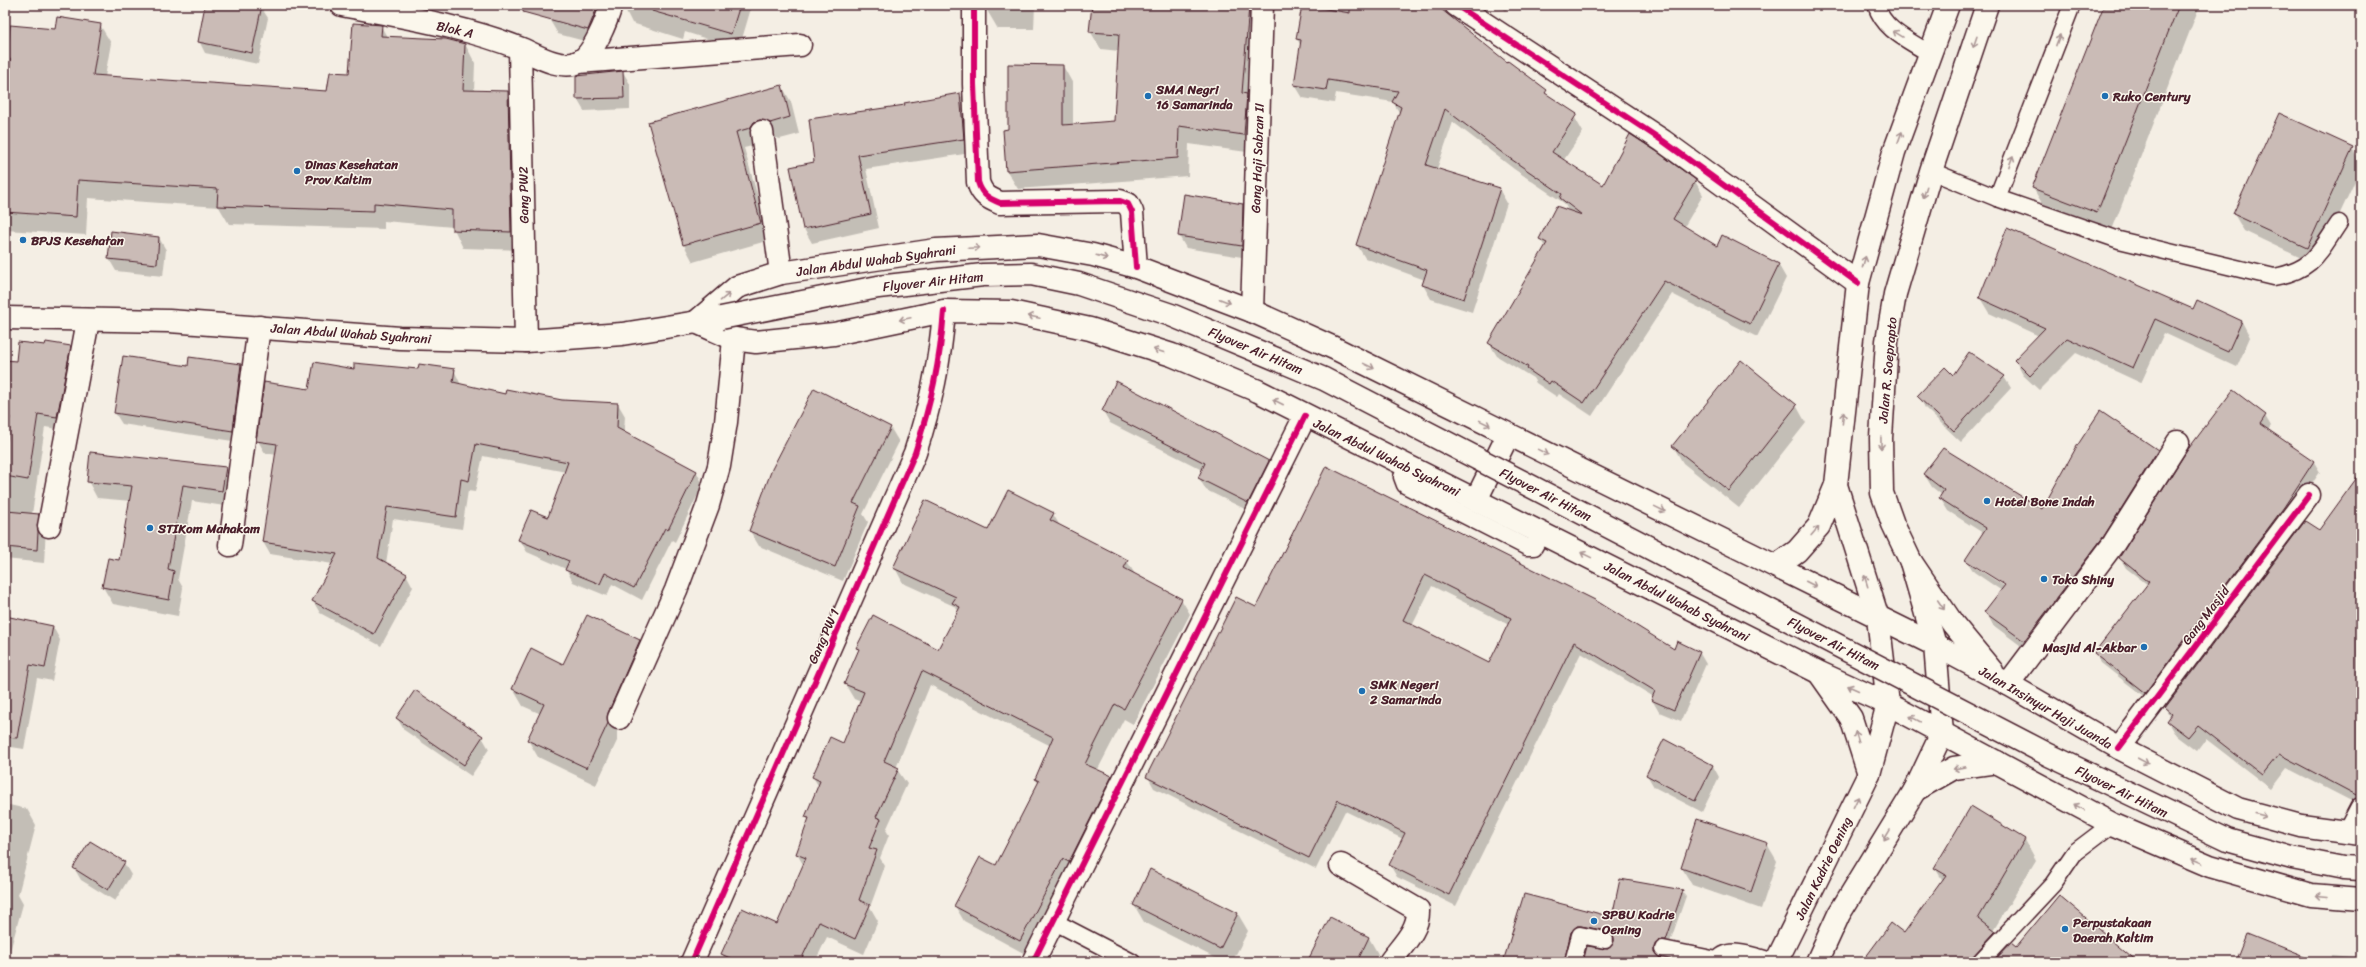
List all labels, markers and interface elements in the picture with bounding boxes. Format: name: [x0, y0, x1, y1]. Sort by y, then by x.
street label: Blok A: [434, 14, 476, 45]
one-way arrow: [1892, 29, 1904, 37]
one-way arrow: [1971, 35, 1978, 48]
one-way arrow: [2054, 35, 2062, 47]
place label: SMA Negri 16 Samarinda: [1155, 78, 1233, 116]
place label: Ruko Century: [2112, 85, 2192, 108]
marker: SMA Negri 16 Samarinda: [1143, 91, 1153, 101]
marker: Ruko Century: [2100, 91, 2110, 101]
street label: Gang Haji Sabran II: [1244, 103, 1271, 213]
one-way arrow: [1897, 131, 1904, 144]
place label: Dinas Kesehatan Prov Kaltim: [305, 153, 399, 191]
one-way arrow: [2007, 156, 2015, 168]
marker: Dinas Kesehatan Prov Kaltim: [292, 166, 302, 176]
street label: Gang PW2: [511, 166, 535, 224]
one-way arrow: [1921, 185, 1928, 198]
place label: BPJS Kesehatan: [31, 229, 125, 252]
marker: BPJS Kesehatan: [18, 235, 28, 245]
street label: Jalan Abdul Wahab Syahrani: [794, 238, 958, 283]
one-way arrow: [967, 244, 980, 252]
one-way arrow: [1096, 254, 1109, 261]
one-way arrow: [1861, 256, 1868, 269]
street label: Flyover Air Hitam: [882, 265, 984, 298]
one-way arrow: [720, 293, 731, 302]
one-way arrow: [1219, 297, 1231, 305]
one-way arrow: [1027, 312, 1040, 320]
one-way arrow: [899, 315, 912, 323]
street label: Jalan Abdul Wahab Syahrani: [269, 316, 432, 351]
street label: Jalan R. Soeprapto: [1871, 316, 1904, 425]
street label: Flyover Air Hitam: [1205, 320, 1307, 381]
one-way arrow: [1153, 347, 1166, 354]
one-way arrow: [1363, 363, 1375, 370]
one-way arrow: [1272, 398, 1284, 405]
street label: Jalan Abdul Wahab Syahrani: [1309, 411, 1464, 503]
one-way arrow: [1839, 412, 1847, 425]
one-way arrow: [1479, 420, 1491, 427]
one-way arrow: [1877, 436, 1885, 449]
one-way arrow: [1537, 449, 1549, 456]
street label: Flyover Air Hitam: [1496, 461, 1596, 528]
place label: Hotel Bone Indah: [1994, 490, 2095, 513]
marker: Hotel Bone Indah: [1982, 496, 1992, 506]
one-way arrow: [1653, 506, 1665, 513]
place label: STIKom Mahakam: [157, 517, 260, 540]
marker: STIKom Mahakam: [145, 523, 155, 533]
one-way arrow: [1810, 525, 1819, 536]
one-way arrow: [1580, 551, 1592, 558]
street label: Jalan Abdul Wahab Syahrani: [1599, 554, 1754, 648]
place label: Toko Shiny: [2052, 568, 2115, 591]
marker: Toko Shiny: [2039, 574, 2049, 584]
one-way arrow: [1862, 575, 1869, 588]
street label: Gang Masjid: [2175, 580, 2236, 650]
one-way arrow: [1804, 581, 1816, 588]
one-way arrow: [1937, 600, 1945, 611]
street label: Gang PW 1: [801, 604, 846, 668]
street label: Flyover Air Hitam: [1784, 610, 1884, 677]
place label: Masjid Al-Akbar: [2041, 636, 2138, 659]
marker: Masjid Al-Akbar: [2139, 642, 2149, 652]
street label: Jalan Insinyur Haji Juanda: [1974, 659, 2117, 755]
place label: SMK Negeri 2 Samarinda: [1369, 673, 1442, 711]
one-way arrow: [1847, 684, 1859, 691]
marker: SMK Negeri 2 Samarinda: [1357, 686, 1367, 696]
one-way arrow: [1909, 714, 1921, 722]
one-way arrow: [1853, 731, 1860, 744]
one-way arrow: [2137, 758, 2149, 765]
street label: Flyover Air Hitam: [2071, 759, 2172, 824]
one-way arrow: [1953, 764, 1966, 772]
one-way arrow: [1853, 796, 1860, 808]
one-way arrow: [2073, 802, 2085, 810]
street label: Jalan Kadrie Oening: [1788, 812, 1859, 925]
one-way arrow: [2254, 812, 2267, 819]
one-way arrow: [1883, 829, 1891, 840]
one-way arrow: [2192, 856, 2204, 864]
one-way arrow: [2316, 892, 2329, 899]
place label: SPBU Kadrie Oening: [1601, 903, 1675, 941]
place label: Perpustakaan Daerah Kaltim: [2073, 911, 2153, 949]
marker: SPBU Kadrie Oening: [1589, 916, 1599, 926]
marker: Perpustakaan Daerah Kaltim: [2060, 924, 2070, 934]

